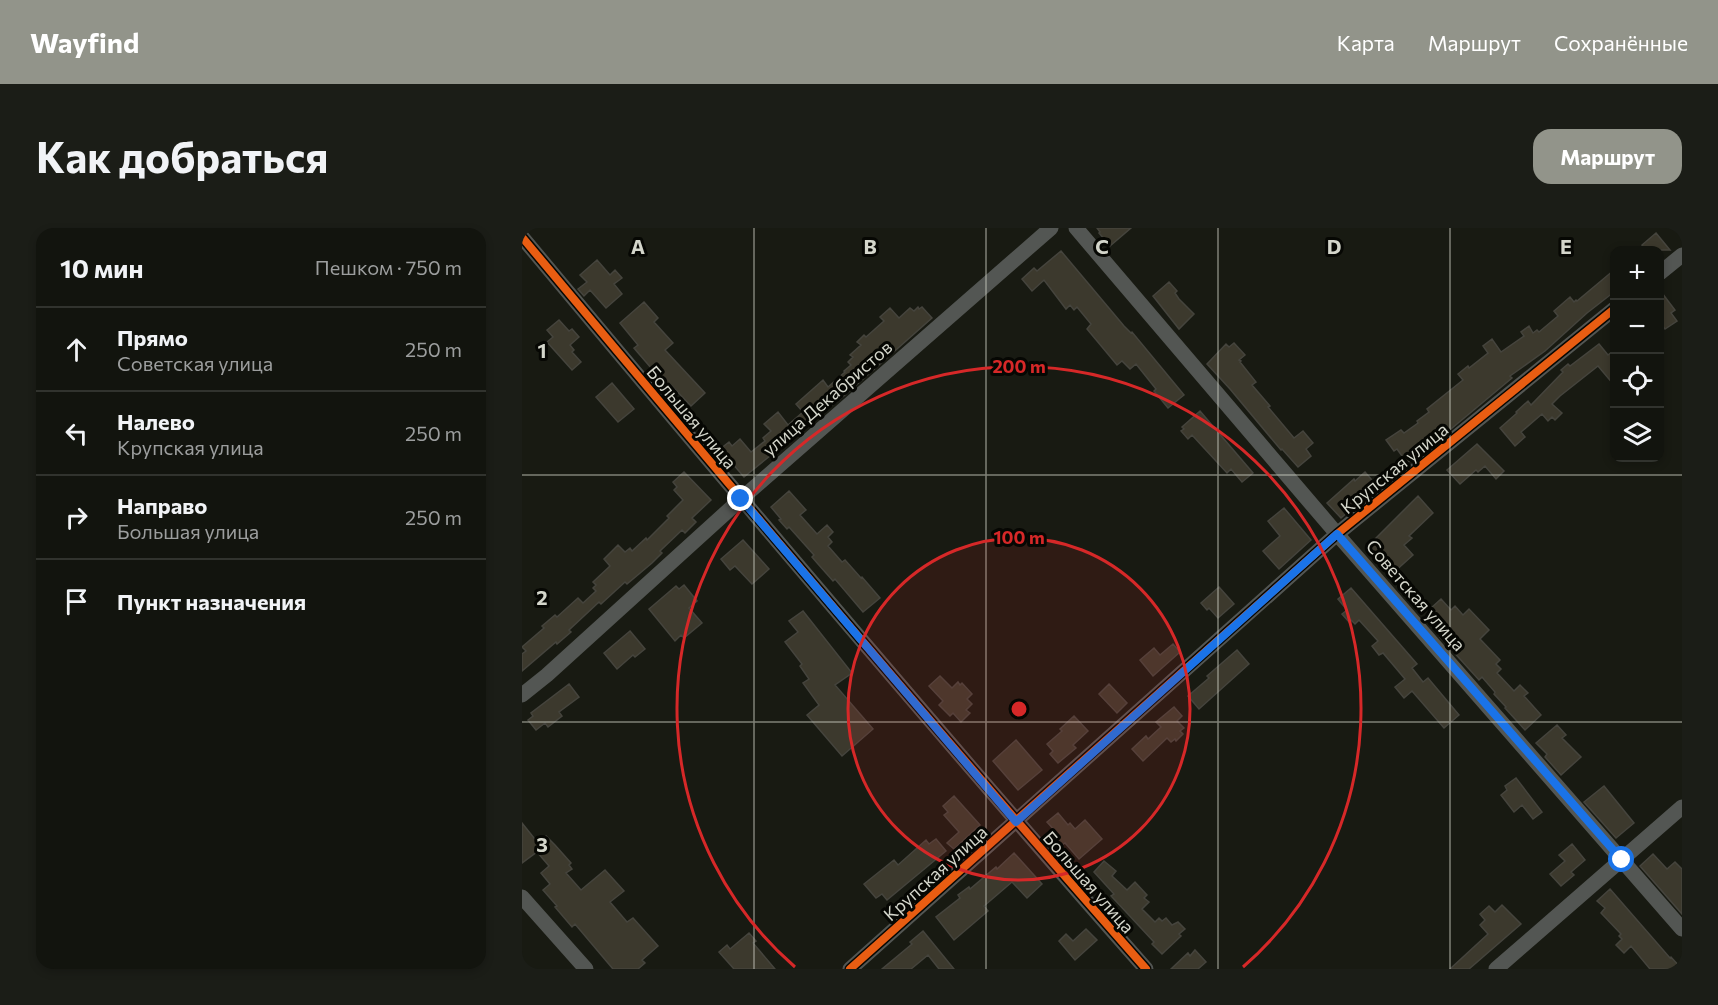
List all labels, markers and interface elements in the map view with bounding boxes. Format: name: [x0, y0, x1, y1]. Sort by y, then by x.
text: Wayfind: [30, 25, 139, 59]
text: Карта: [1337, 30, 1395, 55]
text: Маршрут: [1428, 30, 1521, 55]
text: Сохранённые: [1554, 30, 1688, 55]
button: Маршрут: [1533, 129, 1682, 184]
text: Как добраться: [36, 130, 328, 182]
text: A: [631, 234, 645, 258]
text: B: [863, 234, 877, 258]
text: C: [1095, 234, 1109, 258]
text: D: [1327, 234, 1341, 258]
text: E: [1560, 234, 1572, 258]
map controls: [1610, 246, 1664, 462]
button: +: [1610, 246, 1664, 300]
text: 10 мин: [60, 252, 143, 283]
text: Пешком · 750 m: [315, 255, 462, 279]
button: −: [1610, 300, 1664, 354]
text: Прямо: [117, 324, 188, 351]
icon: ahead: [60, 333, 93, 366]
street label: улица Декабристов: [758, 336, 896, 460]
text: 250 m: [405, 337, 462, 361]
text: 1: [537, 338, 547, 362]
text: Советская улица: [117, 351, 273, 375]
button: locate: [1610, 354, 1664, 408]
text: 200 m: [992, 355, 1046, 377]
street label: Большая улица: [642, 361, 742, 473]
text: Налево: [117, 408, 195, 435]
button: layers: [1610, 408, 1664, 462]
icon: left: [60, 417, 93, 450]
street label: Крупская улица: [1336, 418, 1452, 518]
text: 250 m: [405, 421, 462, 445]
text: Крупская улица: [117, 435, 264, 459]
route end: [727, 485, 753, 511]
text: Направо: [117, 492, 207, 519]
icon: right: [60, 501, 93, 534]
text: 250 m: [405, 505, 462, 529]
text: Большая улица: [117, 519, 259, 543]
text: 100 m: [993, 526, 1045, 548]
street label: Советская улица: [1362, 535, 1470, 655]
icon: arrive: [60, 585, 93, 618]
text: 2: [536, 585, 548, 609]
text: Пункт назначения: [117, 588, 306, 615]
centre of rings: [1009, 699, 1029, 719]
street label: Крупская улица: [879, 821, 991, 925]
street label: Большая улица: [1039, 826, 1139, 938]
text: 3: [536, 832, 548, 856]
route start: [1608, 846, 1634, 872]

